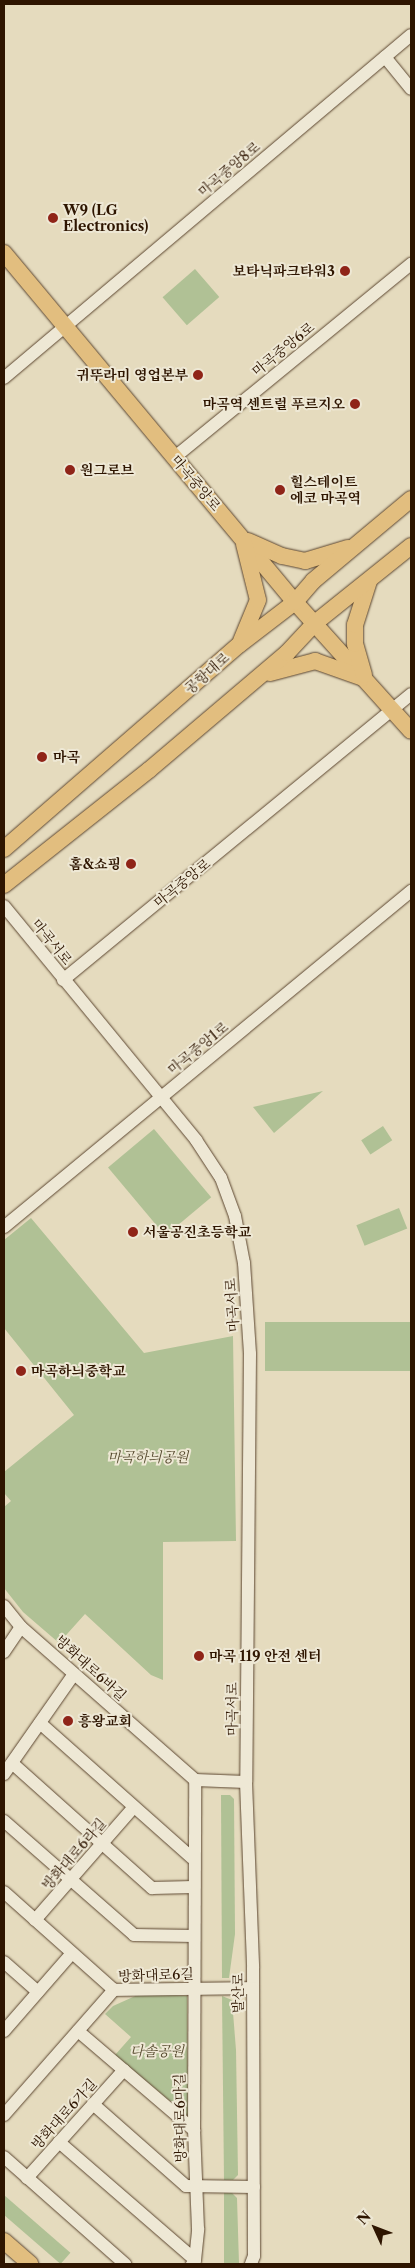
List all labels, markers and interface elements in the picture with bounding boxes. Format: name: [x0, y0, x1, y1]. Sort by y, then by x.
street label: 마곡중앙8로: [195, 138, 263, 200]
place label: W9 (LG Electronics): [63, 202, 148, 234]
marker: W9 (LG Electronics): [47, 212, 59, 224]
place label: 보타닉파크타워3: [232, 263, 335, 279]
marker: 보타닉파크타워3: [339, 265, 351, 277]
street label: 마곡중앙6로: [248, 319, 318, 379]
place label: 귀뚜라미 영업본부: [76, 367, 188, 383]
marker: 귀뚜라미 영업본부: [192, 369, 204, 381]
place label: 마곡역 센트럴 푸르지오: [203, 396, 345, 412]
marker: 마곡역 센트럴 푸르지오: [349, 398, 361, 410]
street label: 마곡중앙로: [168, 452, 224, 514]
place label: 원그로브: [80, 462, 134, 478]
marker: 원그로브: [64, 464, 76, 476]
place label: 힐스테이트 에코 마곡역: [290, 474, 361, 507]
marker: 힐스테이트 에코 마곡역: [274, 484, 286, 496]
street label: 공항대로: [181, 649, 233, 697]
place label: 마곡: [53, 749, 80, 765]
marker: 마곡: [35, 750, 49, 764]
street label: 마곡중앙로: [150, 855, 214, 911]
place label: 홈&쇼핑: [69, 856, 121, 872]
marker: 홈&쇼핑: [125, 858, 137, 870]
street label: 마곡서로: [28, 916, 76, 968]
street label: 마곡중앙1로: [164, 1018, 232, 1078]
place label: 서울공진초등학교: [143, 1224, 251, 1240]
marker: 서울공진초등학교: [127, 1226, 139, 1238]
street label: 마곡서로: [222, 1277, 242, 1333]
place label: 마곡하늬중학교: [31, 1363, 126, 1379]
marker: 마곡하늬중학교: [15, 1365, 27, 1377]
park label: 마곡하늬공원: [107, 1449, 189, 1465]
street label: 방화대로6바길: [52, 1632, 130, 1704]
place label: 마곡 119 안전 센터: [209, 1648, 322, 1664]
marker: 마곡 119 안전 센터: [193, 1650, 205, 1662]
street label: 마곡서로: [224, 1682, 240, 1736]
place label: 흥왕교회: [78, 1713, 132, 1729]
marker: 흥왕교회: [62, 1715, 74, 1727]
street label: 방화대로6라길: [38, 1815, 110, 1893]
street label: 방화대로6길: [118, 1965, 194, 1985]
street label: 발산로: [230, 1973, 246, 2013]
park label: 다솔공원: [130, 2043, 184, 2059]
street label: 방화대로6마길: [171, 2073, 189, 2163]
street label: 방화대로6가길: [28, 2075, 100, 2153]
north arrow: [350, 2203, 400, 2253]
text: N: [353, 2207, 375, 2228]

